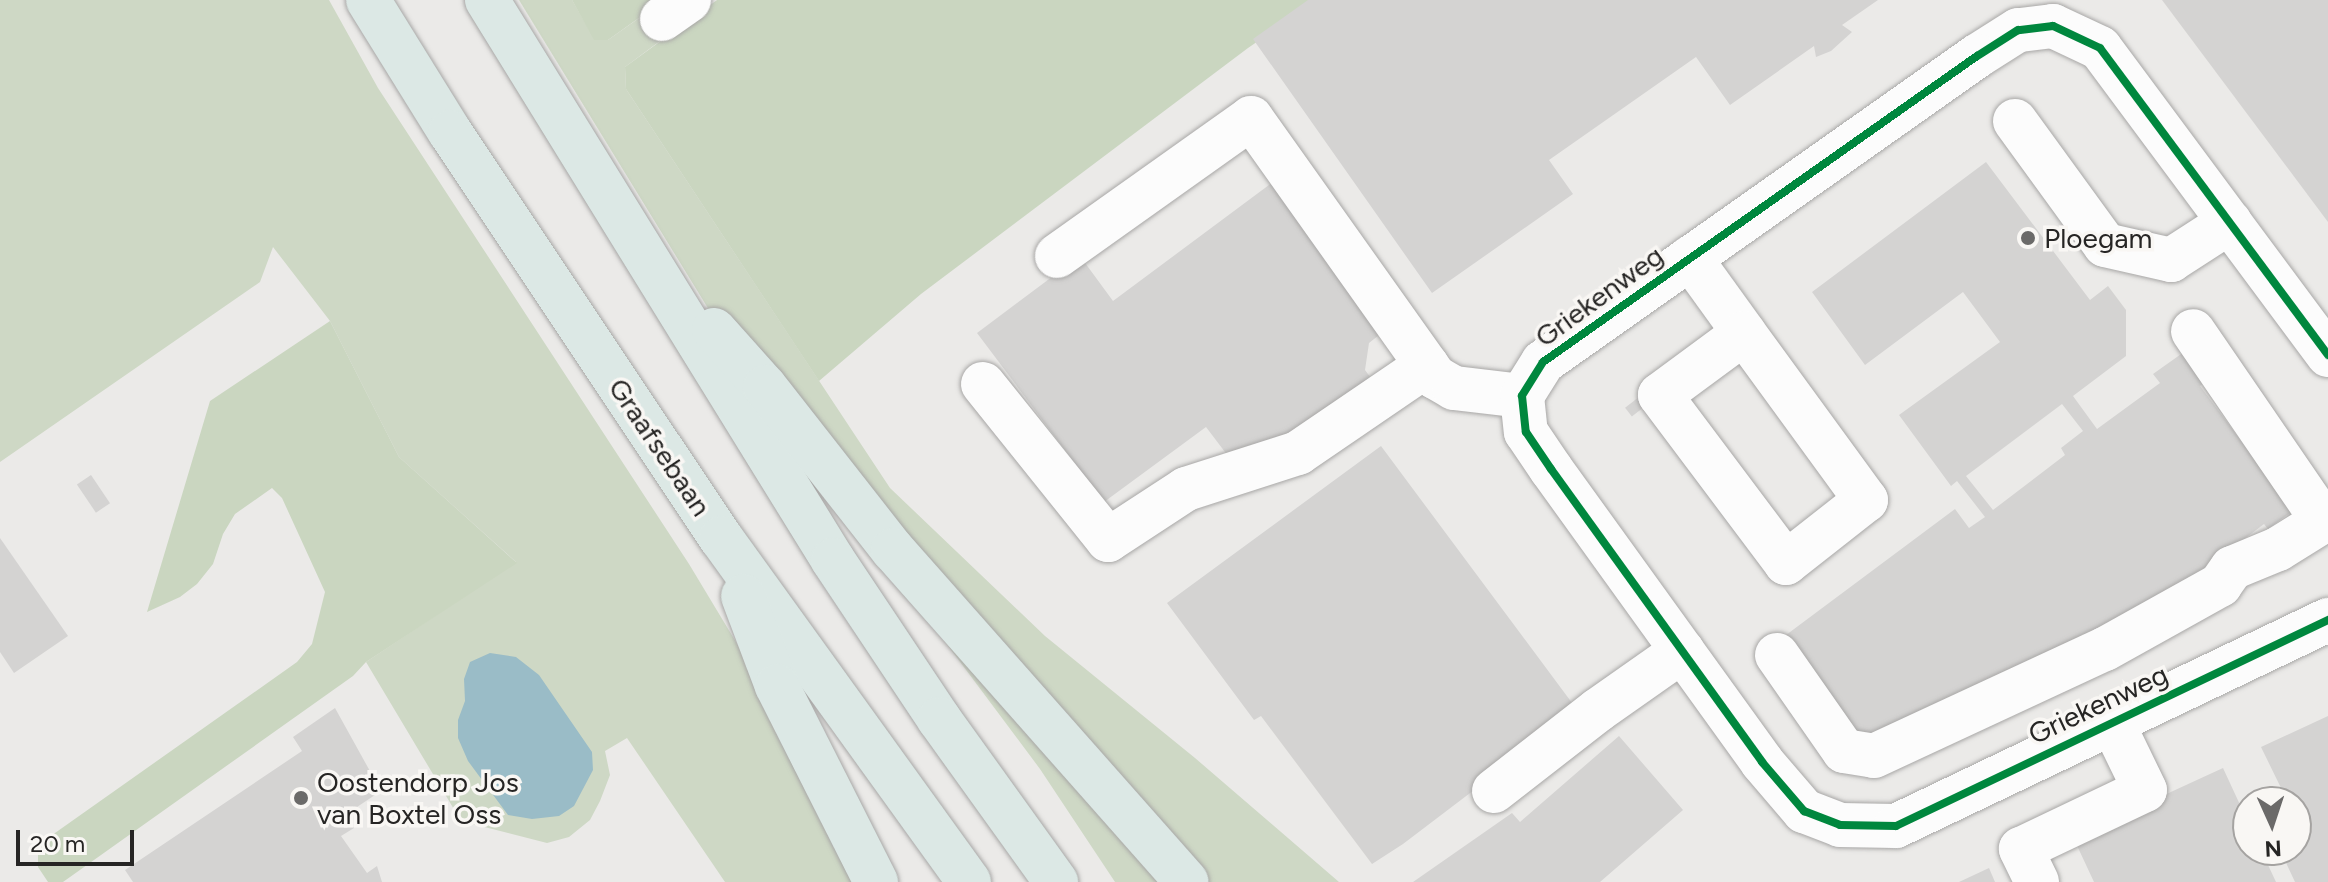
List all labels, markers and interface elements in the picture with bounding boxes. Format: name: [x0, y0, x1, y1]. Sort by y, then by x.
place label: Ploegam: [2044, 221, 2152, 255]
marker: Ploegam: [2019, 229, 2037, 247]
street label: Griekenweg: [1529, 238, 1669, 354]
street label: Graafsebaan: [602, 372, 718, 522]
street label: Griekenweg: [2023, 657, 2173, 751]
place label: Oostendorp Jos van Boxtel Oss: [317, 765, 519, 831]
north arrow: [2232, 786, 2312, 866]
marker: Oostendorp Jos van Boxtel Oss: [292, 789, 310, 807]
scale bar: [20, 814, 138, 864]
text: 20 m: [30, 829, 85, 858]
text: N: [2264, 835, 2282, 862]

